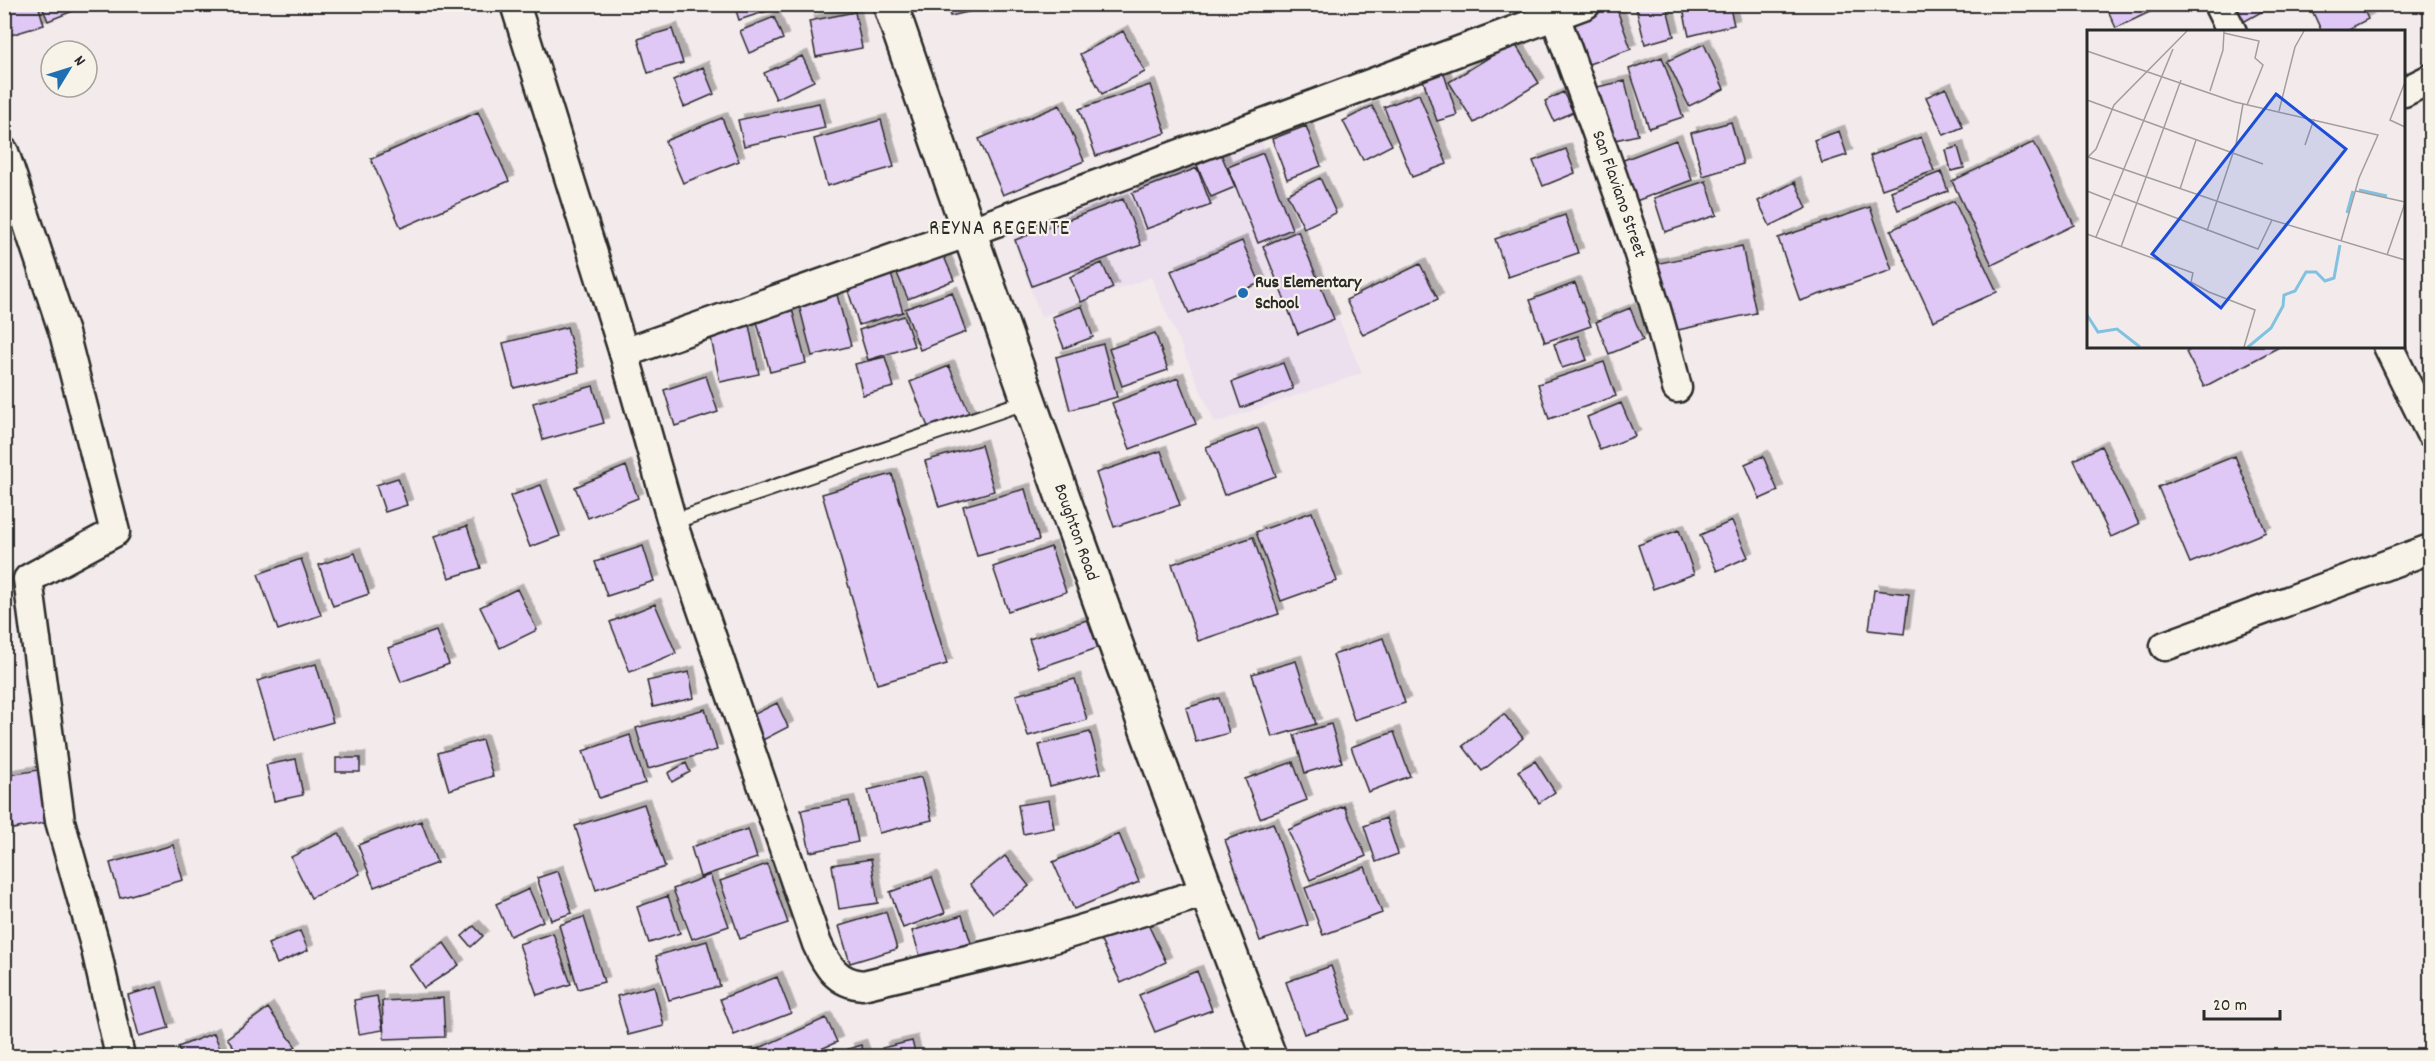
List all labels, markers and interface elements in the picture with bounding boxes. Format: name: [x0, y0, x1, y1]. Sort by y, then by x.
inset map: [2087, 30, 2405, 348]
north arrow: [39, 39, 99, 99]
text: N: [67, 51, 90, 72]
street label: San Flaviano Street: [1585, 127, 1652, 262]
district label: REYNA REGENTE: [929, 215, 1071, 245]
place label: Rus Elementary School: [1255, 271, 1362, 317]
marker: Rus Elementary School: [1236, 286, 1250, 300]
street label: Boughton Road: [1047, 481, 1104, 584]
scale bar: [2204, 983, 2280, 1021]
text: 20 m: [2213, 994, 2247, 1019]

